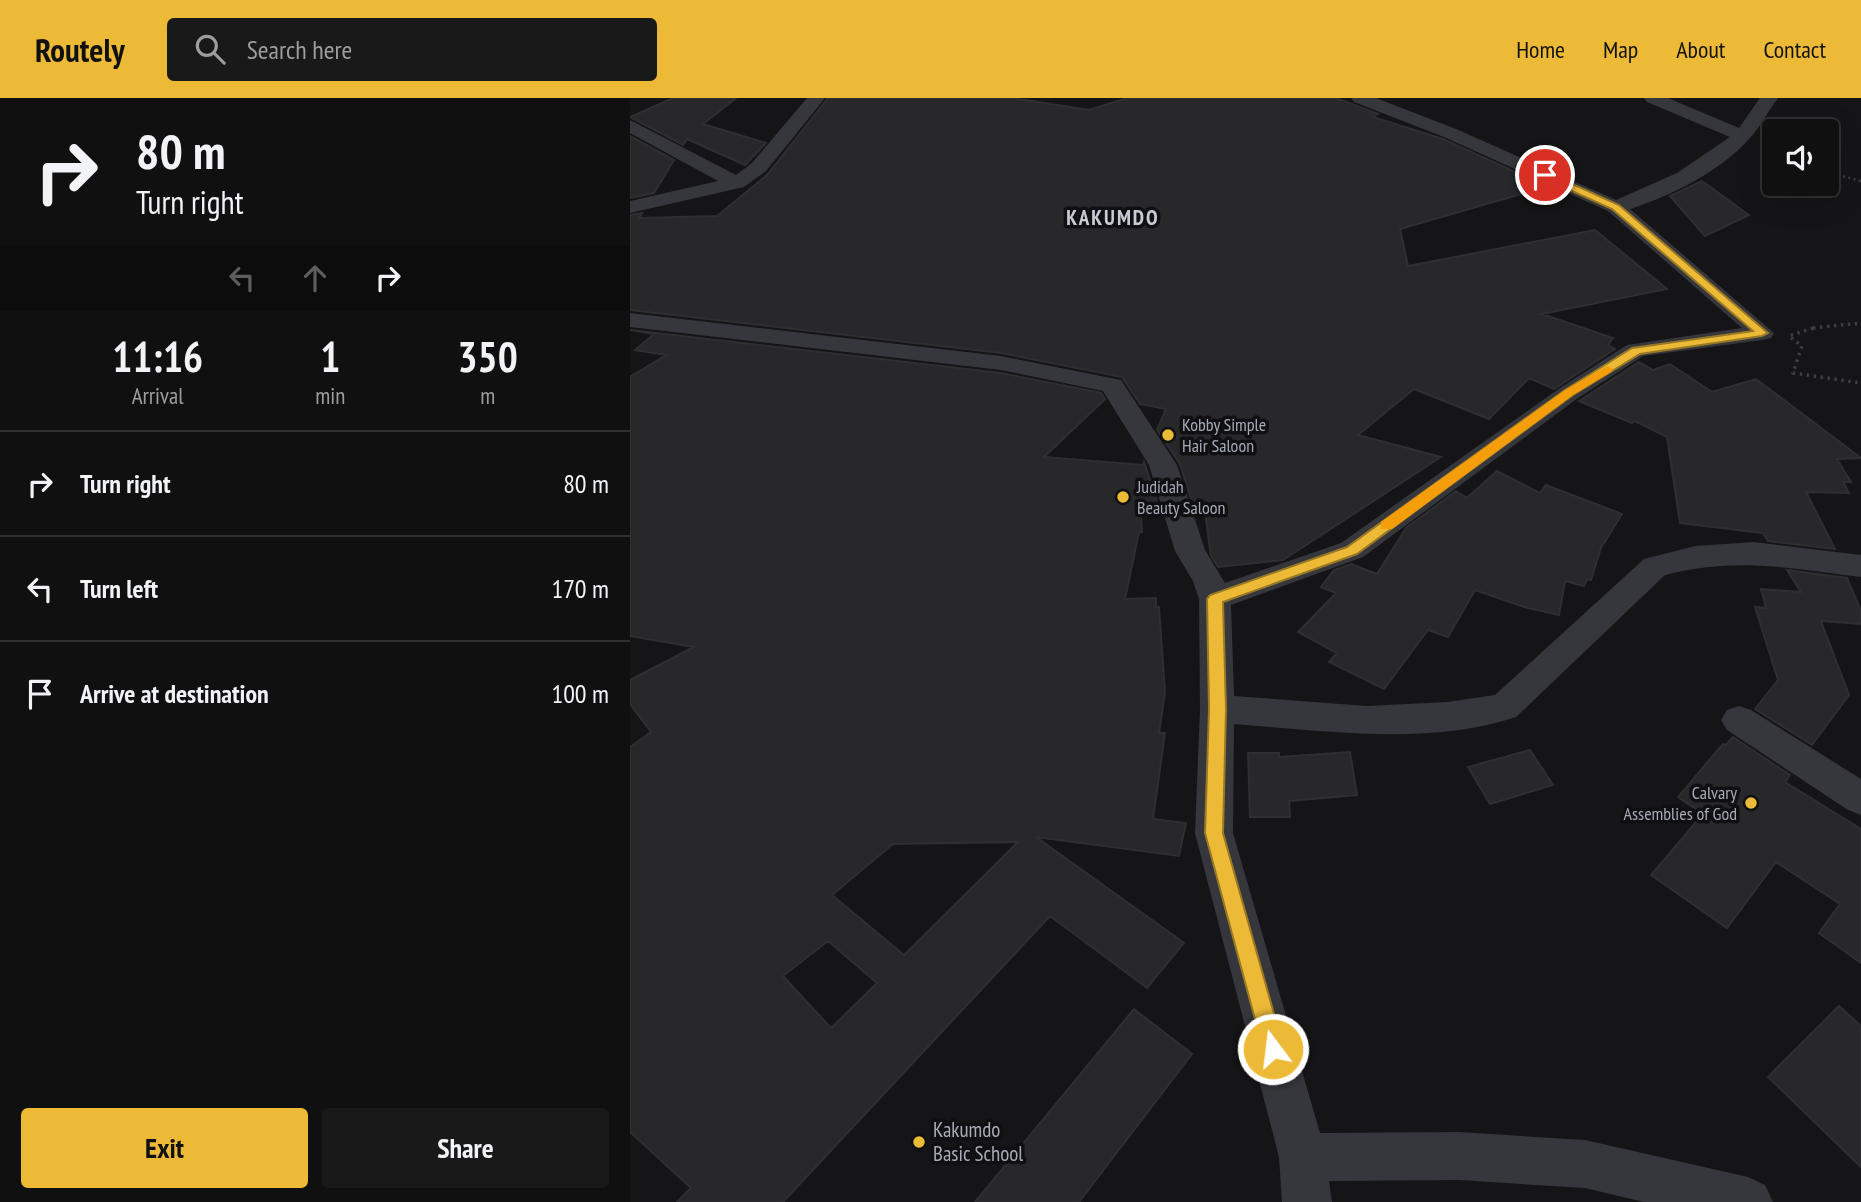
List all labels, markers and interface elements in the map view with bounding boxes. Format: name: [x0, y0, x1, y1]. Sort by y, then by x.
search box: [167, 18, 657, 81]
text: Routely: [35, 28, 125, 71]
icon: search: [191, 30, 229, 68]
text: Search here: [247, 33, 352, 66]
text: Home: [1516, 34, 1565, 65]
text: Map: [1603, 34, 1638, 65]
text: About: [1676, 34, 1725, 65]
text: Contact: [1763, 34, 1826, 65]
text: 80 m: [136, 119, 225, 183]
map controls: [1762, 119, 1839, 196]
button: sound: [1762, 119, 1839, 196]
icon: right: [21, 126, 112, 217]
pin: [1515, 145, 1575, 205]
icon: arrive: [1526, 156, 1564, 194]
text: Turn right: [136, 181, 244, 223]
district label: KAKUMDO: [1066, 204, 1160, 231]
icon: left: [223, 259, 261, 297]
icon: ahead: [296, 259, 334, 297]
icon: right: [369, 259, 407, 297]
text: 11:16: [112, 329, 203, 384]
text: 1: [320, 329, 340, 384]
text: 350: [458, 329, 518, 384]
text: Arrival: [132, 381, 184, 410]
text: min: [315, 381, 345, 410]
text: m: [480, 381, 495, 410]
place label: Kobby Simple Hair Saloon: [1182, 413, 1266, 457]
marker: Kobby Simple Hair Saloon: [1160, 427, 1176, 443]
icon: right: [21, 465, 59, 503]
text: Turn right: [80, 467, 171, 500]
text: 80 m: [563, 467, 609, 500]
place label: Judidah Beauty Saloon: [1136, 475, 1225, 519]
marker: Judidah Beauty Saloon: [1115, 489, 1131, 505]
icon: left: [21, 570, 59, 608]
text: Turn left: [80, 572, 158, 605]
text: 170 m: [551, 572, 609, 605]
icon: arrive: [21, 675, 59, 713]
text: Arrive at destination: [80, 677, 269, 710]
text: 100 m: [551, 677, 609, 710]
place label: Calvary Assemblies of God: [1623, 781, 1737, 825]
marker: Calvary Assemblies of God: [1743, 795, 1759, 811]
position arrow: [1236, 1012, 1310, 1086]
button: Exit: [21, 1108, 308, 1188]
button: Share: [322, 1108, 609, 1188]
place label: Kakumdo Basic School: [933, 1116, 1023, 1167]
marker: Kakumdo Basic School: [911, 1134, 927, 1150]

